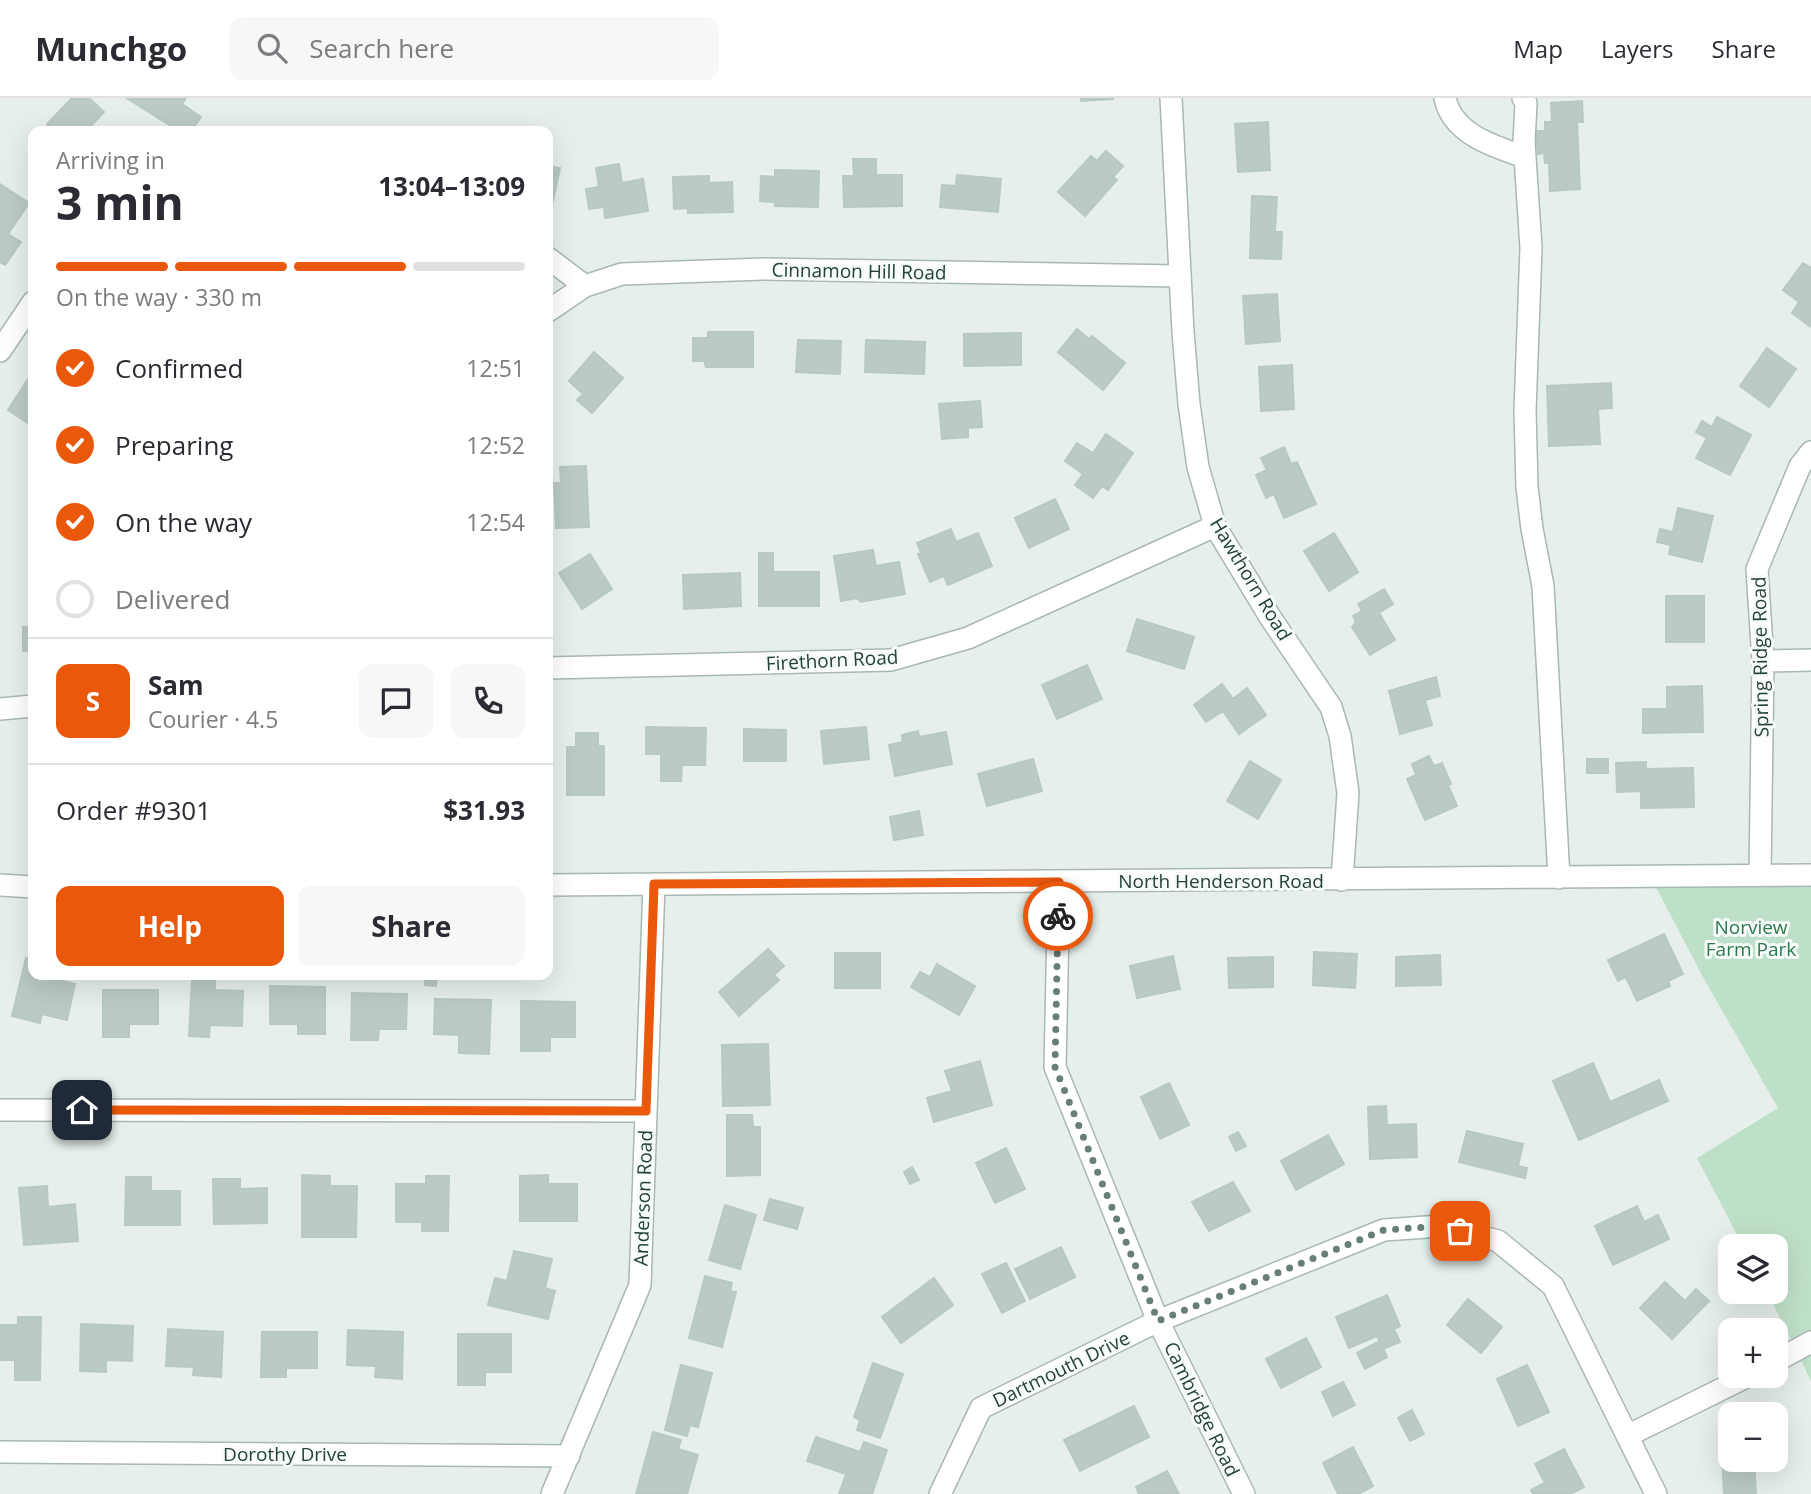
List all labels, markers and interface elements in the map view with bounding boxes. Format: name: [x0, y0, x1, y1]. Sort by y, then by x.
search box: [229, 17, 719, 80]
text: Munchgo: [35, 26, 187, 71]
icon: search: [253, 29, 291, 67]
text: Search here: [309, 30, 454, 66]
text: Map: [1513, 32, 1563, 65]
text: Layers: [1601, 32, 1674, 65]
text: Share: [1712, 32, 1776, 65]
text: Arriving in: [56, 144, 165, 176]
text: 13:04–13:09: [378, 168, 525, 204]
text: 3 min: [56, 171, 184, 233]
street label: Cinnamon Hill Road: [771, 256, 947, 286]
text: On the way · 330 m: [56, 281, 262, 313]
icon: check: [56, 349, 94, 387]
text: Confirmed: [115, 350, 243, 386]
text: 12:51: [466, 352, 525, 384]
icon: check: [56, 426, 94, 464]
text: Preparing: [115, 427, 233, 463]
text: 12:52: [466, 429, 525, 461]
icon: check: [56, 503, 94, 541]
text: On the way: [115, 504, 252, 540]
text: 12:54: [466, 506, 525, 538]
street label: Hawthorn Road: [1204, 513, 1298, 645]
street label: Spring Ridge Road: [1746, 576, 1774, 738]
text: Delivered: [115, 581, 230, 617]
street label: Firethorn Road: [765, 644, 899, 676]
button: chat: [359, 664, 433, 738]
button: phone: [451, 664, 525, 738]
text: Sam: [148, 667, 204, 703]
text: S: [86, 683, 100, 719]
text: Courier · 4.5: [148, 703, 278, 735]
text: Order #9301: [56, 792, 211, 828]
text: $31.93: [443, 792, 525, 828]
street label: North Henderson Road: [1118, 868, 1324, 894]
courier: [1023, 881, 1093, 951]
button: Help: [56, 886, 284, 966]
button: Share: [298, 886, 525, 966]
icon: bike: [1039, 897, 1077, 935]
park label: Norview Farm Park: [1706, 914, 1796, 962]
pin: [52, 1080, 112, 1140]
icon: home: [63, 1091, 101, 1129]
street label: Anderson Road: [628, 1130, 658, 1266]
pin: [1430, 1201, 1490, 1261]
icon: bag: [1441, 1212, 1479, 1250]
map controls: [1718, 1234, 1788, 1472]
button: layers: [1718, 1234, 1788, 1304]
button: +: [1718, 1318, 1788, 1388]
street label: Dartmouth Drive: [988, 1325, 1134, 1413]
street label: Cambridge Road: [1158, 1337, 1246, 1481]
button: −: [1718, 1402, 1788, 1472]
street label: Dorothy Drive: [223, 1441, 347, 1467]

